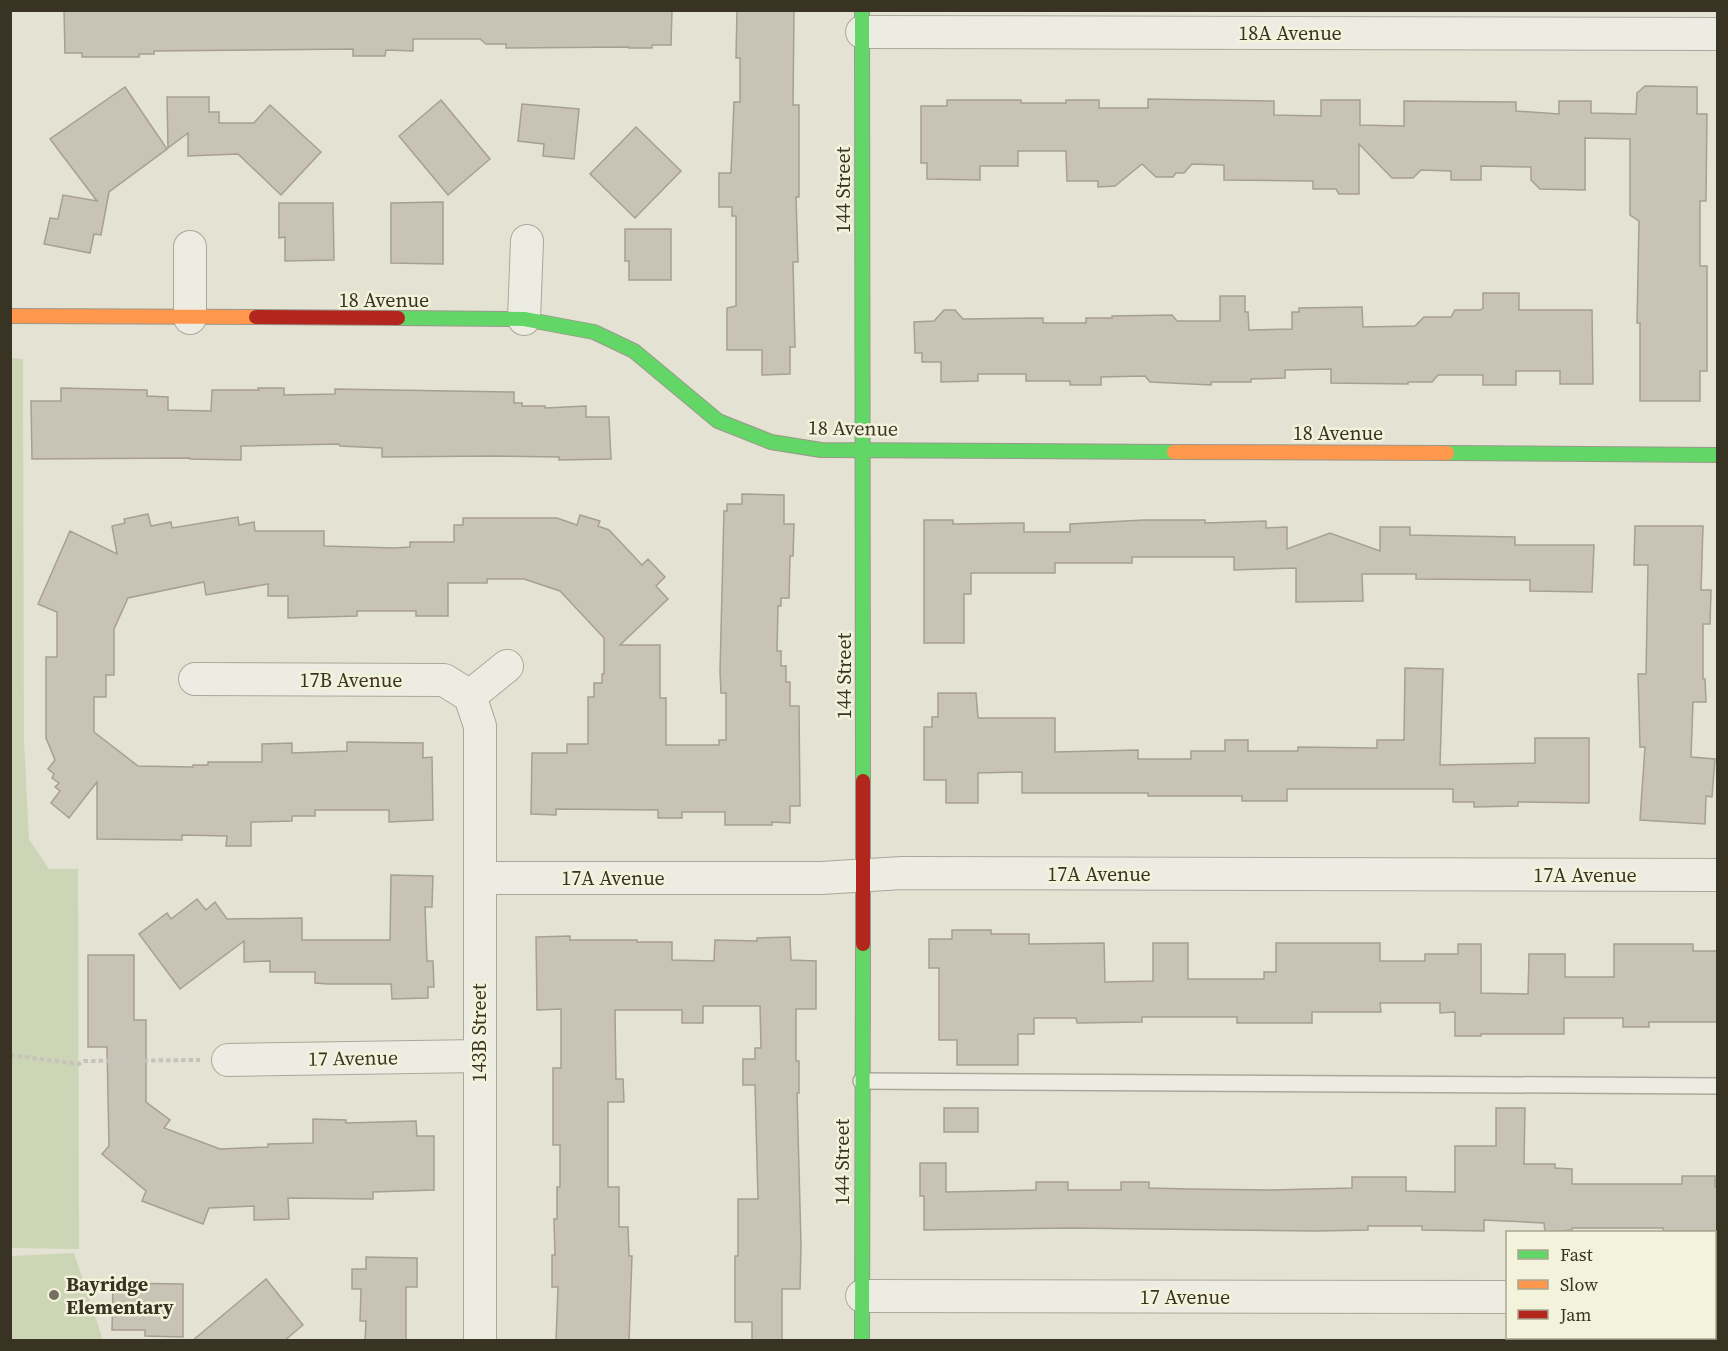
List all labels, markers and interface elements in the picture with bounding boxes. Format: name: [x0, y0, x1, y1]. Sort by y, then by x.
street label: 18A Avenue: [1238, 19, 1342, 47]
street label: 144 Street: [829, 146, 857, 233]
street label: 18 Avenue: [339, 286, 429, 314]
street label: 18 Avenue: [808, 413, 898, 443]
street label: 18 Avenue: [1293, 419, 1383, 447]
street label: 144 Street: [830, 632, 858, 719]
street label: 17B Avenue: [300, 666, 402, 694]
street label: 17A Avenue: [1047, 860, 1151, 888]
street label: 17A Avenue: [1533, 861, 1637, 889]
street label: 17A Avenue: [561, 864, 665, 892]
street label: 143B Street: [465, 983, 493, 1082]
street label: 17 Avenue: [308, 1043, 398, 1073]
street label: 144 Street: [828, 1118, 856, 1205]
legend: [1506, 1231, 1716, 1339]
text: Fast: [1560, 1242, 1593, 1267]
place label: Bayridge Elementary: [66, 1270, 174, 1321]
text: Slow: [1560, 1272, 1598, 1297]
street label: 17 Avenue: [1140, 1283, 1230, 1311]
marker: Bayridge Elementary: [47, 1288, 61, 1302]
text: Jam: [1559, 1302, 1592, 1327]

